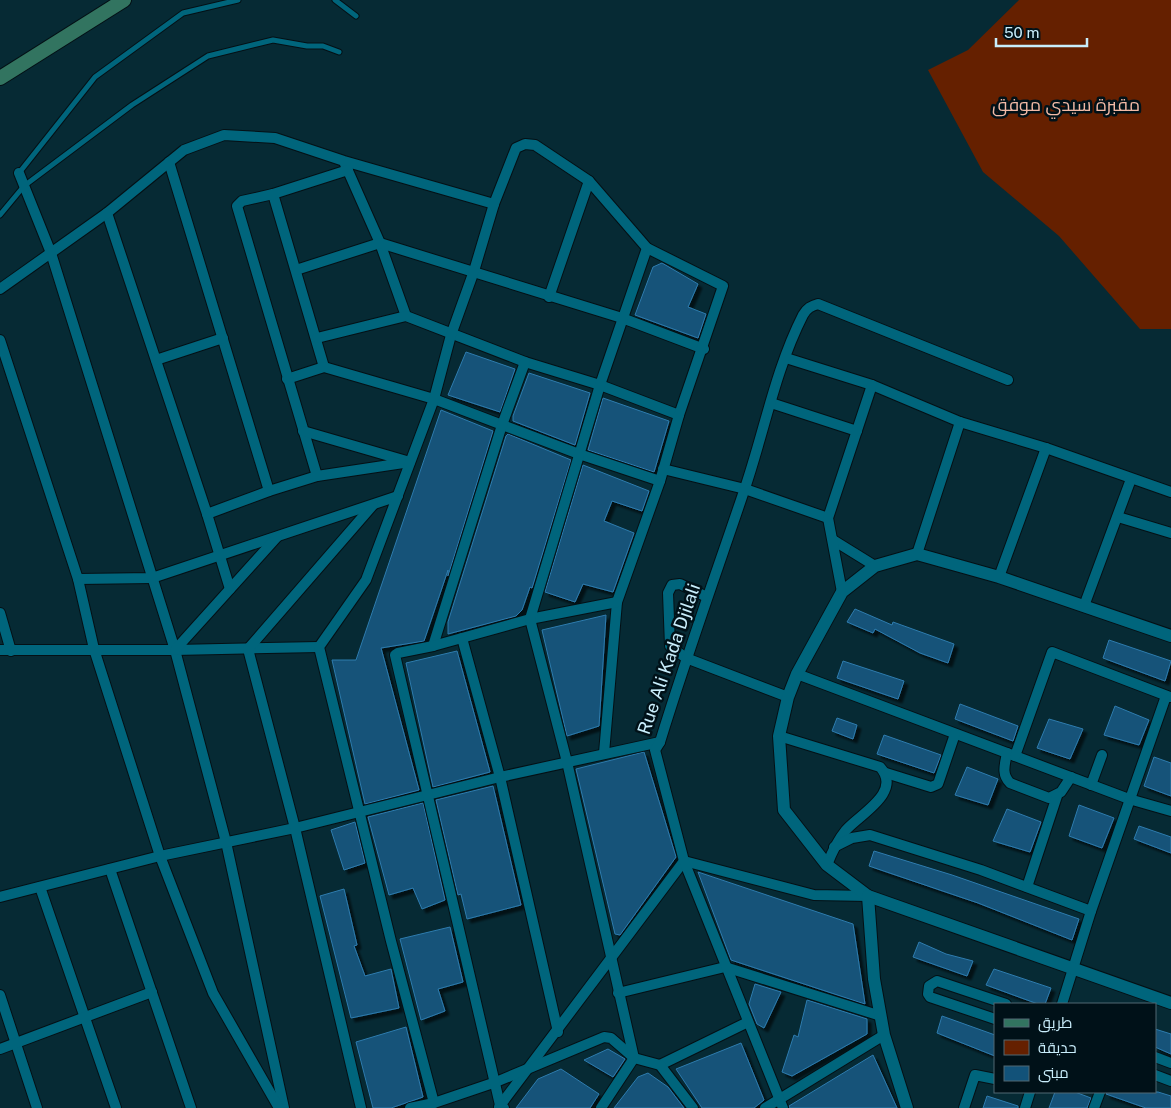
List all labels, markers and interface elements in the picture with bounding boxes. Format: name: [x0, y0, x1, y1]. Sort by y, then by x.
scale bar: [996, 15, 1087, 47]
text: 50 m: [1004, 24, 1039, 41]
park label: مقبرة سيدي موفق: [992, 94, 1140, 119]
street label: Rue Ali Kada Djilali: [633, 581, 704, 737]
legend: [994, 1003, 1156, 1093]
text: طريق: [1038, 1014, 1072, 1033]
text: حديقة: [1038, 1039, 1077, 1056]
text: مبنى: [1038, 1064, 1069, 1083]

